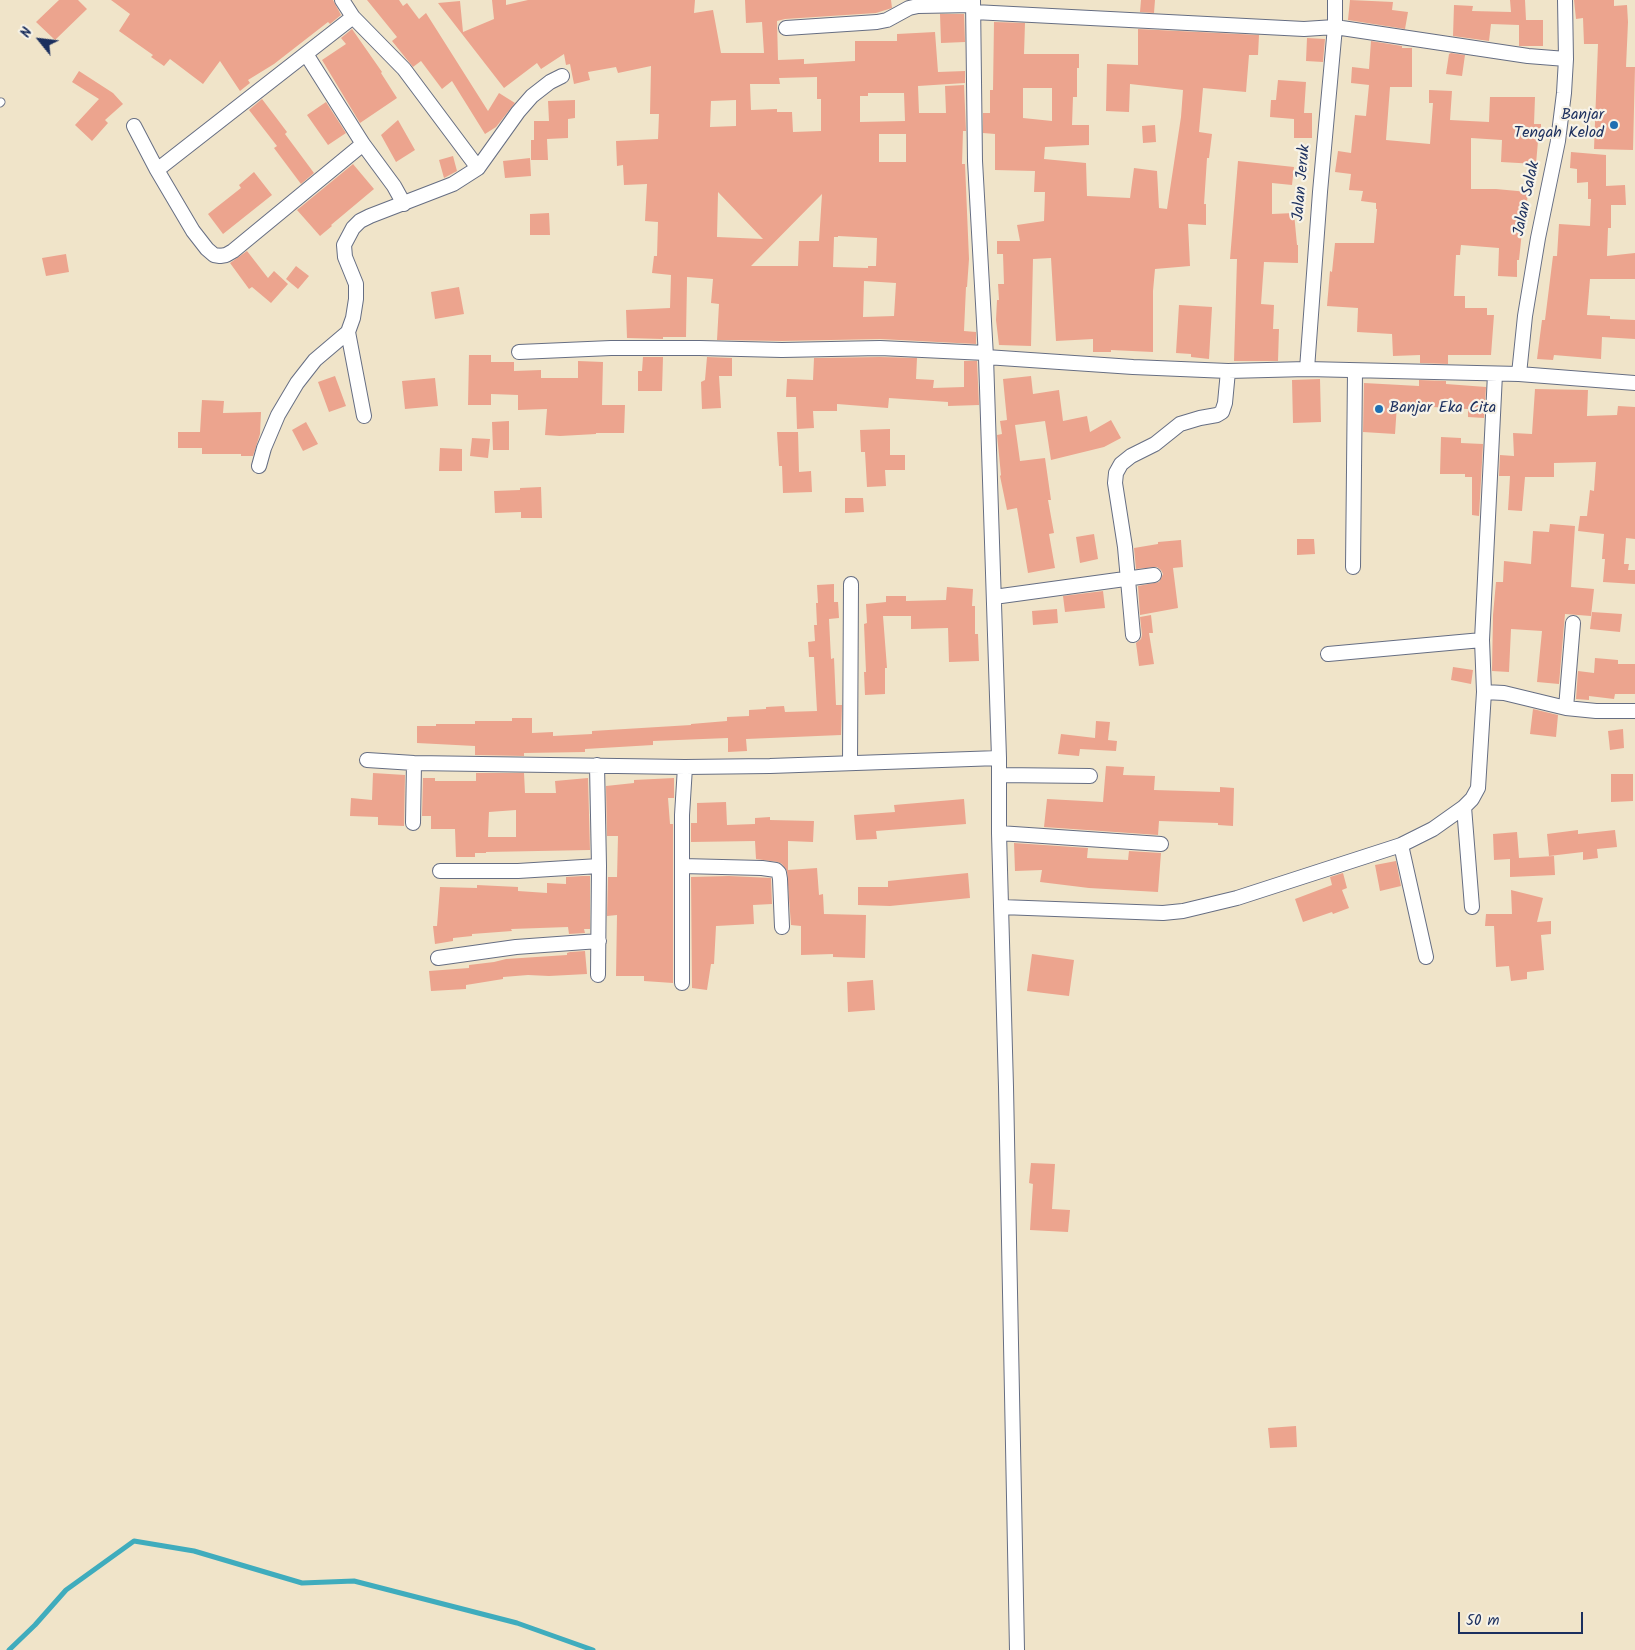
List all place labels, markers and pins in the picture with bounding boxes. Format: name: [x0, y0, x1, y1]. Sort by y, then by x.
place label: Banjar Tengah Kelod: [1514, 106, 1604, 144]
marker: Banjar Tengah Kelod: [1608, 119, 1620, 131]
place label: Banjar Eka Cita: [1389, 399, 1496, 419]
marker: Banjar Eka Cita: [1373, 403, 1385, 415]

